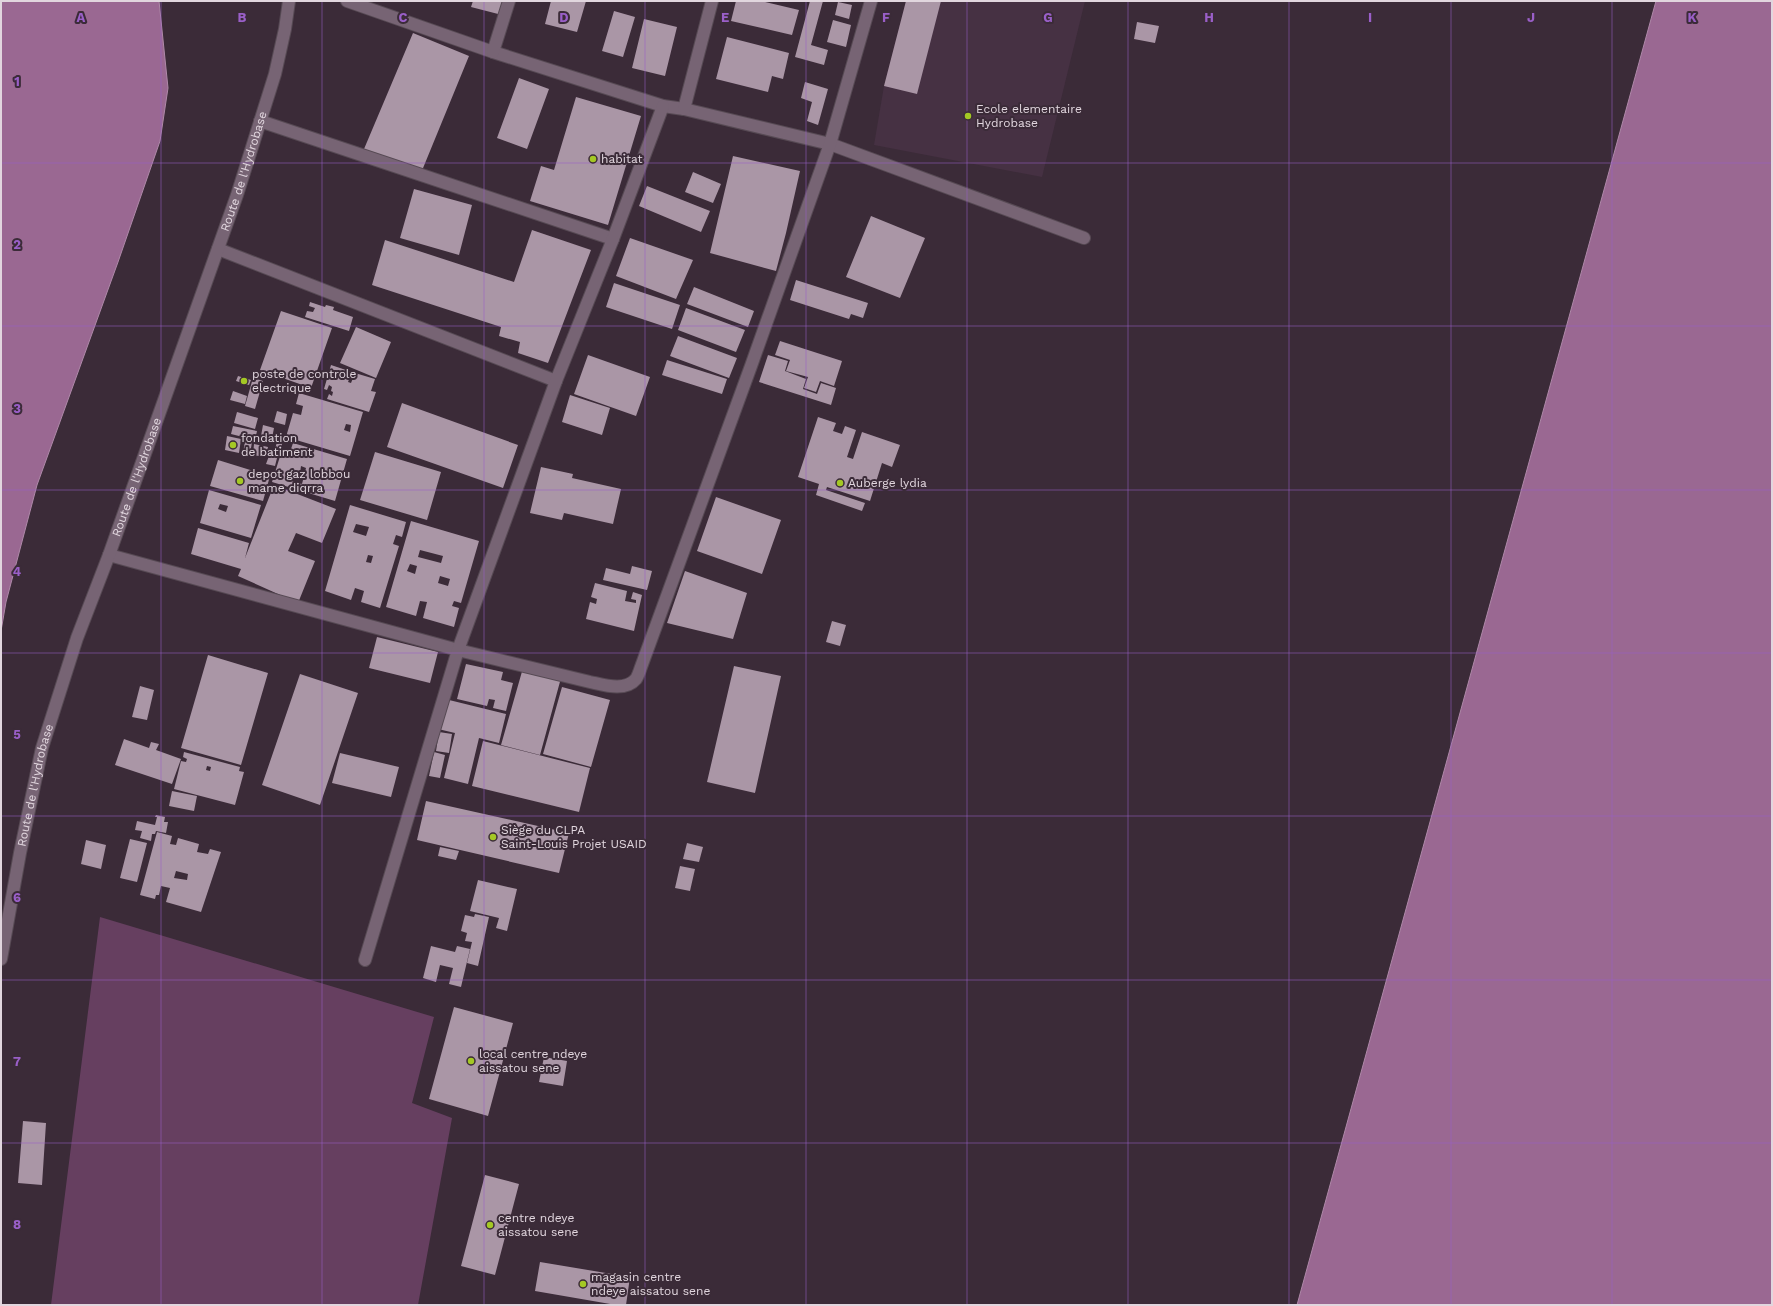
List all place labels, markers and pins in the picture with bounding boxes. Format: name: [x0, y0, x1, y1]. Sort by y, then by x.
place label: Ecole elementaire Hydrobase: [976, 102, 1082, 130]
marker: Ecole elementaire Hydrobase: [963, 111, 973, 121]
place label: habitat: [601, 152, 643, 166]
marker: habitat: [588, 154, 598, 164]
place label: poste de controle electrique: [252, 367, 357, 395]
marker: poste de controle electrique: [239, 376, 249, 386]
place label: fondation de batiment: [241, 431, 313, 459]
marker: fondation de batiment: [228, 440, 238, 450]
place label: depot gaz lobbou mame diqrra: [248, 467, 350, 495]
marker: depot gaz lobbou mame diqrra: [235, 476, 245, 486]
place label: Auberge lydia: [848, 476, 927, 490]
marker: Auberge lydia: [835, 478, 845, 488]
place label: Siège du CLPA Saint-Louis Projet USAID: [501, 823, 647, 851]
marker: Siège du CLPA Saint-Louis Projet USAID: [488, 832, 498, 842]
place label: local centre ndeye aissatou sene: [479, 1047, 587, 1075]
marker: local centre ndeye aissatou sene: [466, 1056, 476, 1066]
place label: centre ndeye aissatou sene: [498, 1211, 579, 1239]
marker: centre ndeye aissatou sene: [485, 1220, 495, 1230]
place label: magasin centre ndeye aissatou sene: [591, 1270, 710, 1298]
marker: magasin centre ndeye aissatou sene: [578, 1279, 588, 1289]

